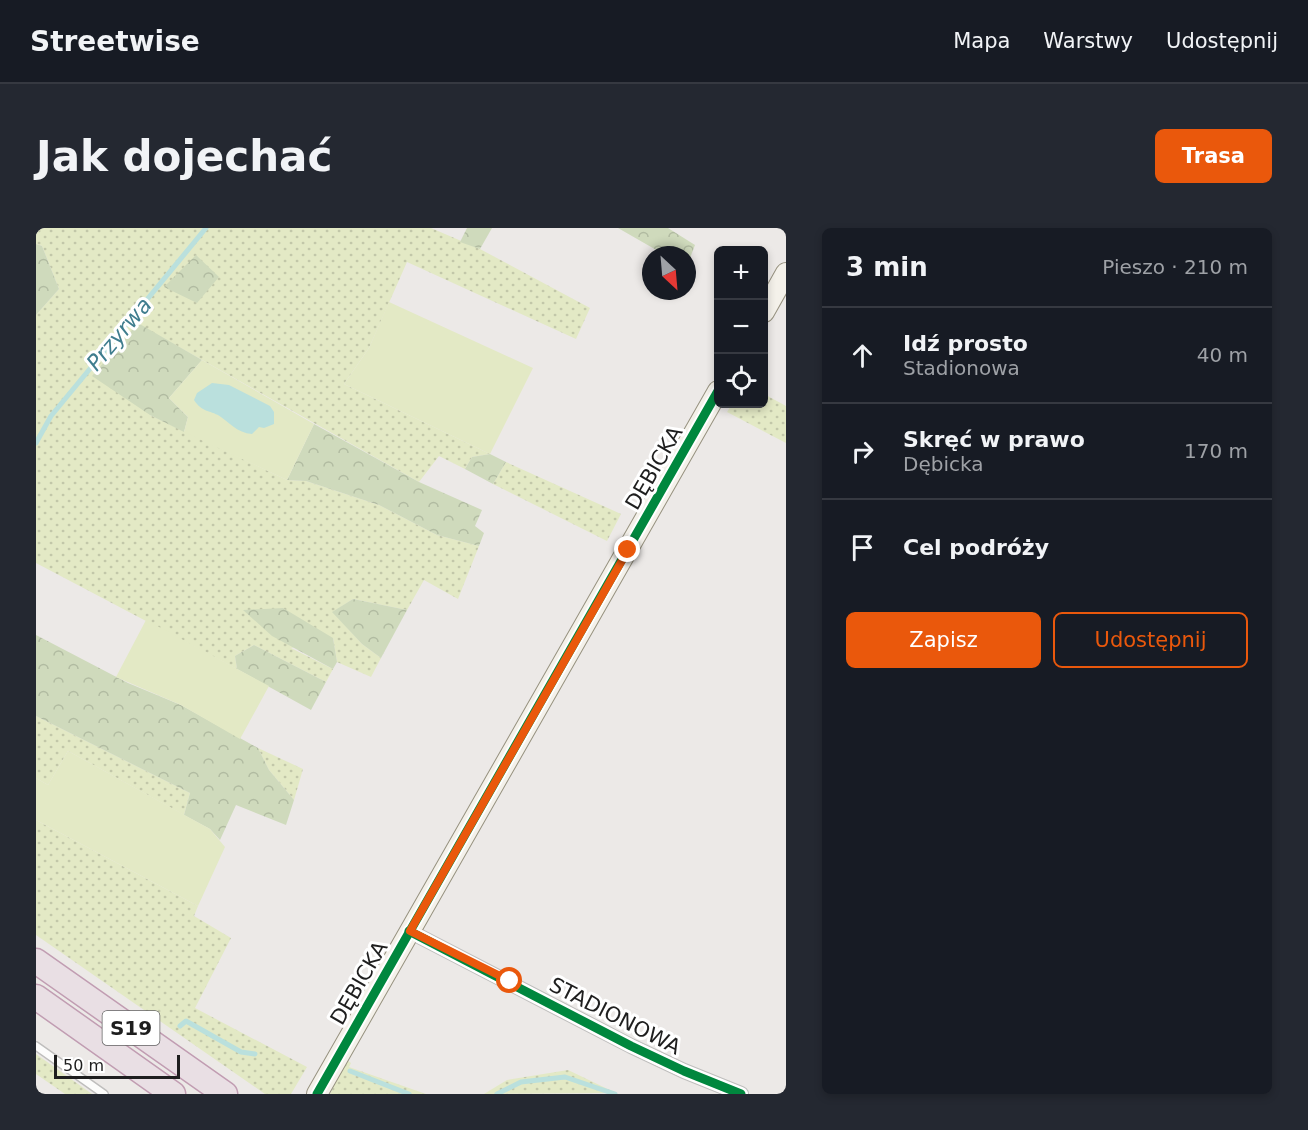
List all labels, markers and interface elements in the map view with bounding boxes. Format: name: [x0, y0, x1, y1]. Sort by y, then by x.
text: Streetwise: [30, 25, 200, 58]
text: Mapa: [953, 29, 1010, 53]
text: Warstwy: [1043, 29, 1133, 53]
text: Udostępnij: [1166, 29, 1278, 53]
button: Trasa: [1155, 129, 1272, 183]
text: Jak dojechać: [36, 132, 332, 181]
north arrow: [642, 246, 696, 300]
map controls: [714, 246, 768, 408]
button: +: [714, 246, 768, 300]
text: 3 min: [846, 252, 928, 282]
text: Pieszo · 210 m: [1102, 255, 1248, 279]
water label: Przyrwa: [81, 292, 157, 376]
button: −: [714, 300, 768, 354]
text: Idź prosto: [903, 331, 1028, 356]
icon: ahead: [846, 339, 879, 372]
text: 40 m: [1197, 343, 1248, 367]
button: locate: [714, 354, 768, 408]
text: Stadionowa: [903, 356, 1020, 380]
street label: DĘBICKA: [620, 421, 688, 514]
text: Skręć w prawo: [903, 427, 1085, 452]
icon: right: [846, 435, 879, 468]
text: 170 m: [1184, 439, 1248, 463]
text: Dębicka: [903, 452, 983, 476]
icon: arrive: [846, 531, 879, 564]
text: Cel podróży: [903, 535, 1049, 560]
route end: [614, 536, 640, 562]
button: Zapisz: [846, 612, 1041, 668]
button: Udostępnij: [1053, 612, 1248, 668]
street label: DĘBICKA: [325, 936, 393, 1029]
route start: [496, 967, 522, 993]
street label: STADIONOWA: [545, 973, 685, 1060]
road number: S19: [102, 1011, 160, 1045]
scale bar: [54, 1052, 180, 1080]
text: 50 m: [63, 1056, 104, 1075]

